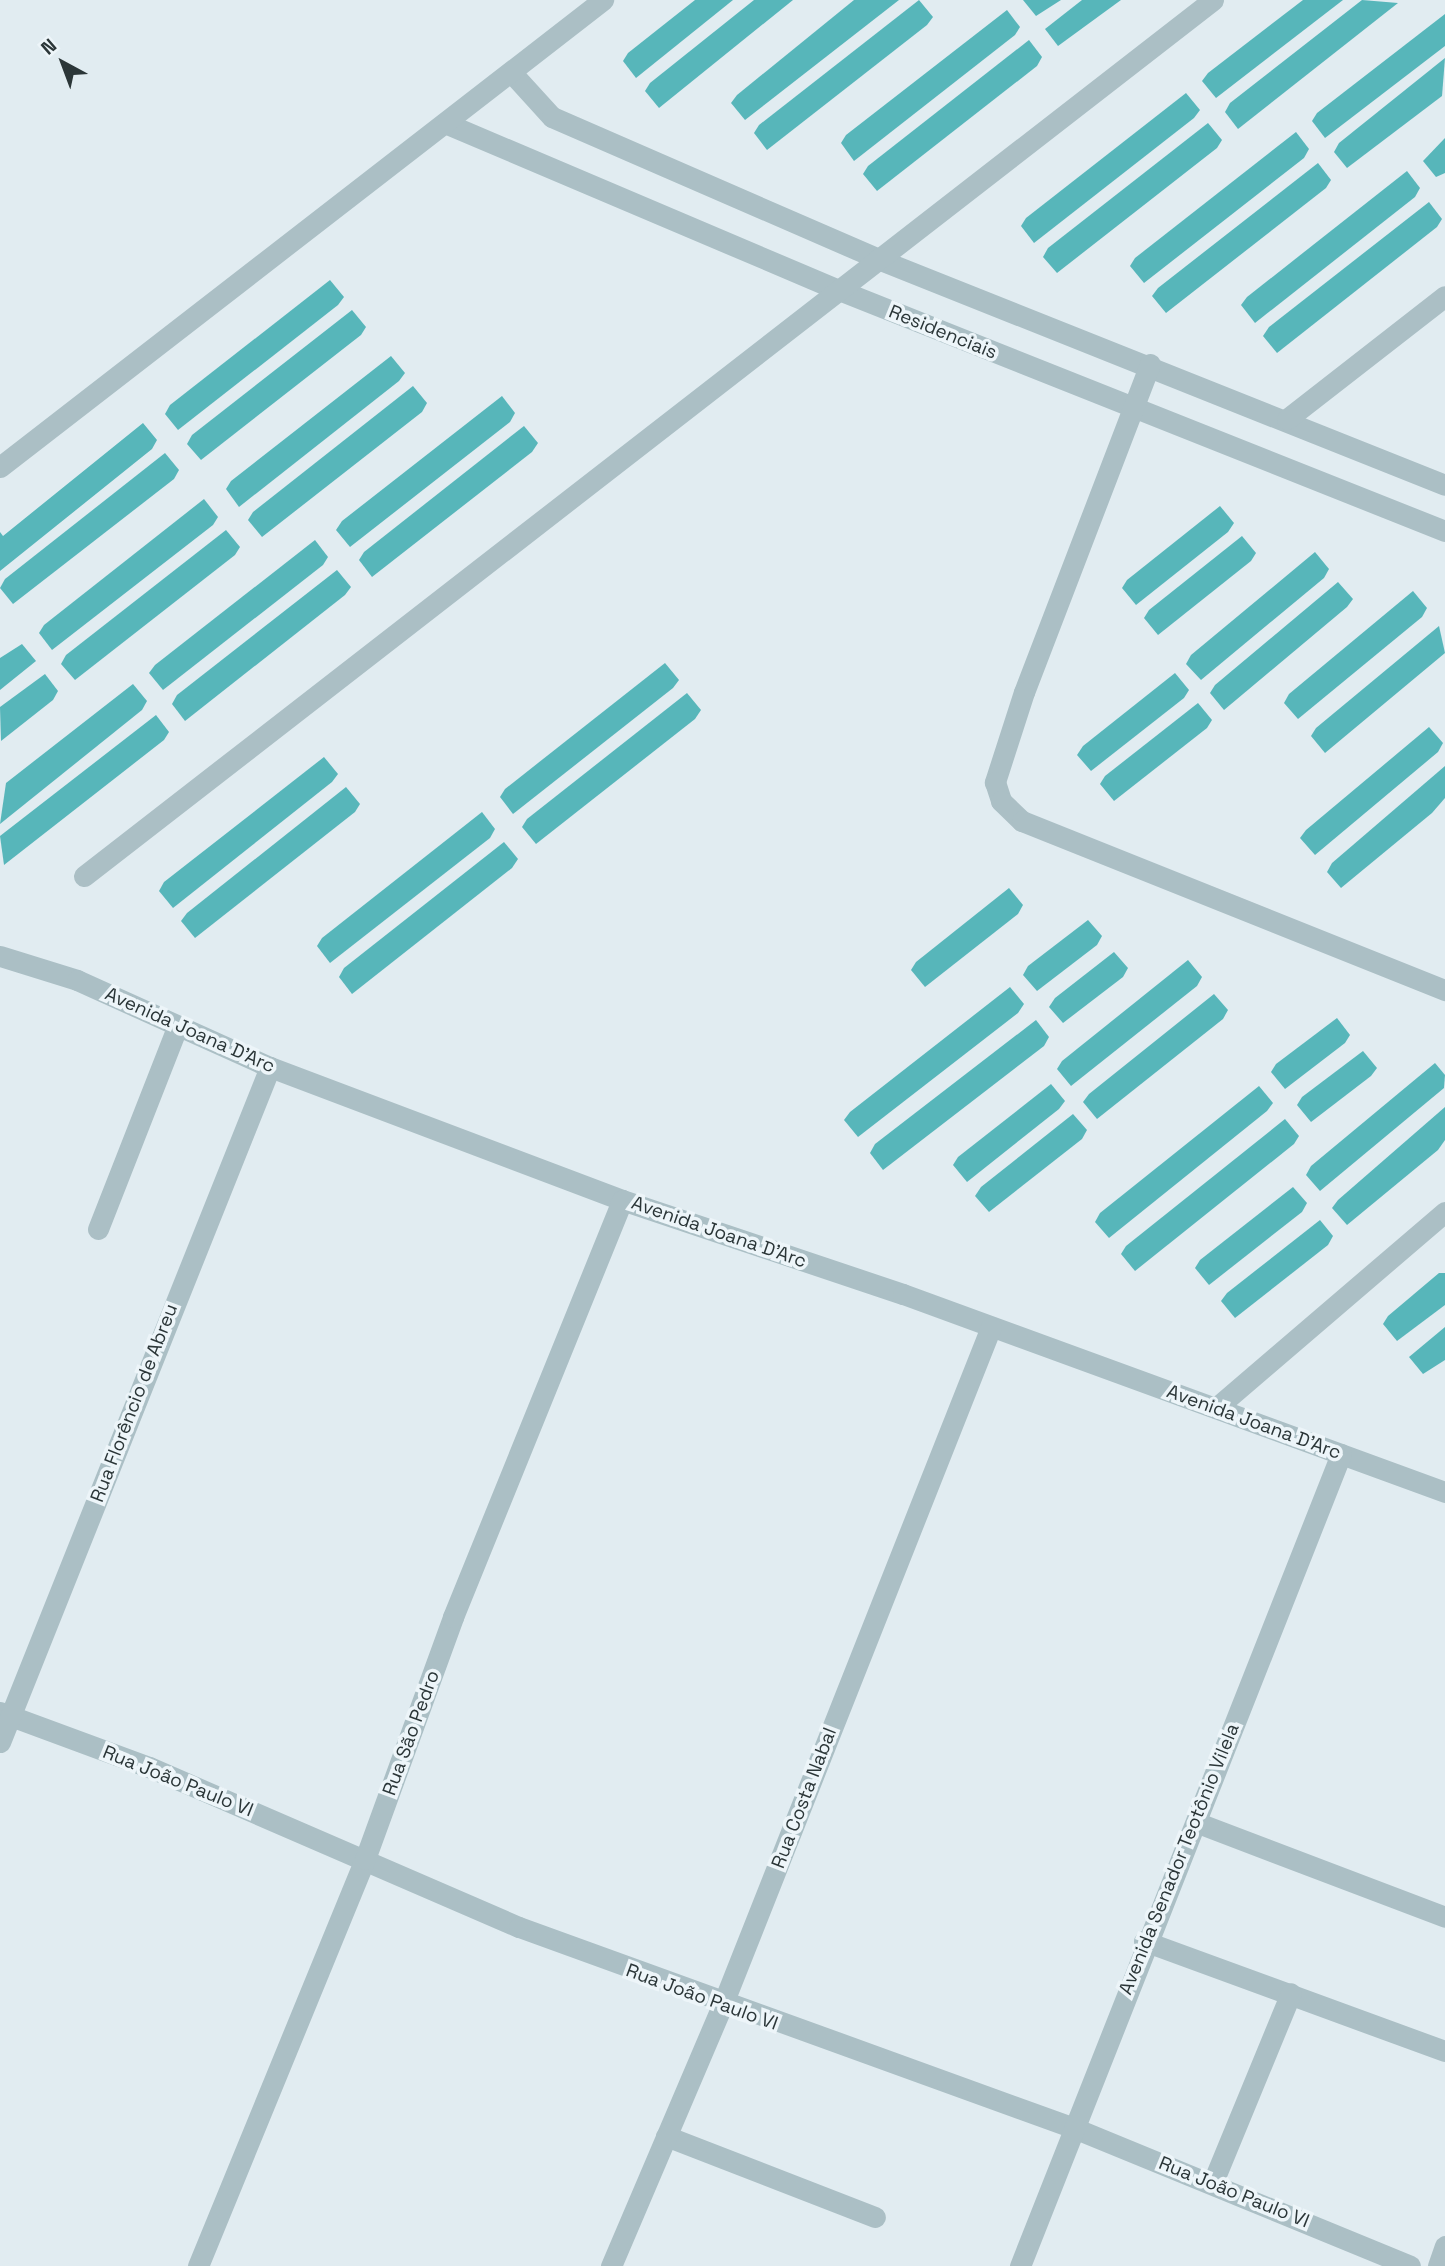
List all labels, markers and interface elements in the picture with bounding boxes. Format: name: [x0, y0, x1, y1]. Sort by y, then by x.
north arrow: [28, 28, 98, 98]
text: N: [36, 33, 62, 60]
street label: Residenciais: [886, 300, 1000, 364]
street label: Avenida Joana D'Arc: [101, 982, 279, 1078]
street label: Avenida Joana D'Arc: [628, 1191, 810, 1273]
street label: Rua Florêncio de Abreu: [86, 1301, 182, 1505]
street label: Avenida Joana D'Arc: [1164, 1380, 1344, 1464]
street label: Rua São Pedro: [378, 1667, 444, 1799]
street label: Avenida Senador Teotônio Vilela: [1114, 1720, 1244, 1998]
street label: Rua Costa Nabal: [767, 1724, 841, 1872]
street label: Rua João Paulo VI: [99, 1740, 257, 1822]
street label: Rua João Paulo VI: [623, 1959, 781, 2035]
street label: Rua João Paulo VI: [1155, 2151, 1313, 2233]

